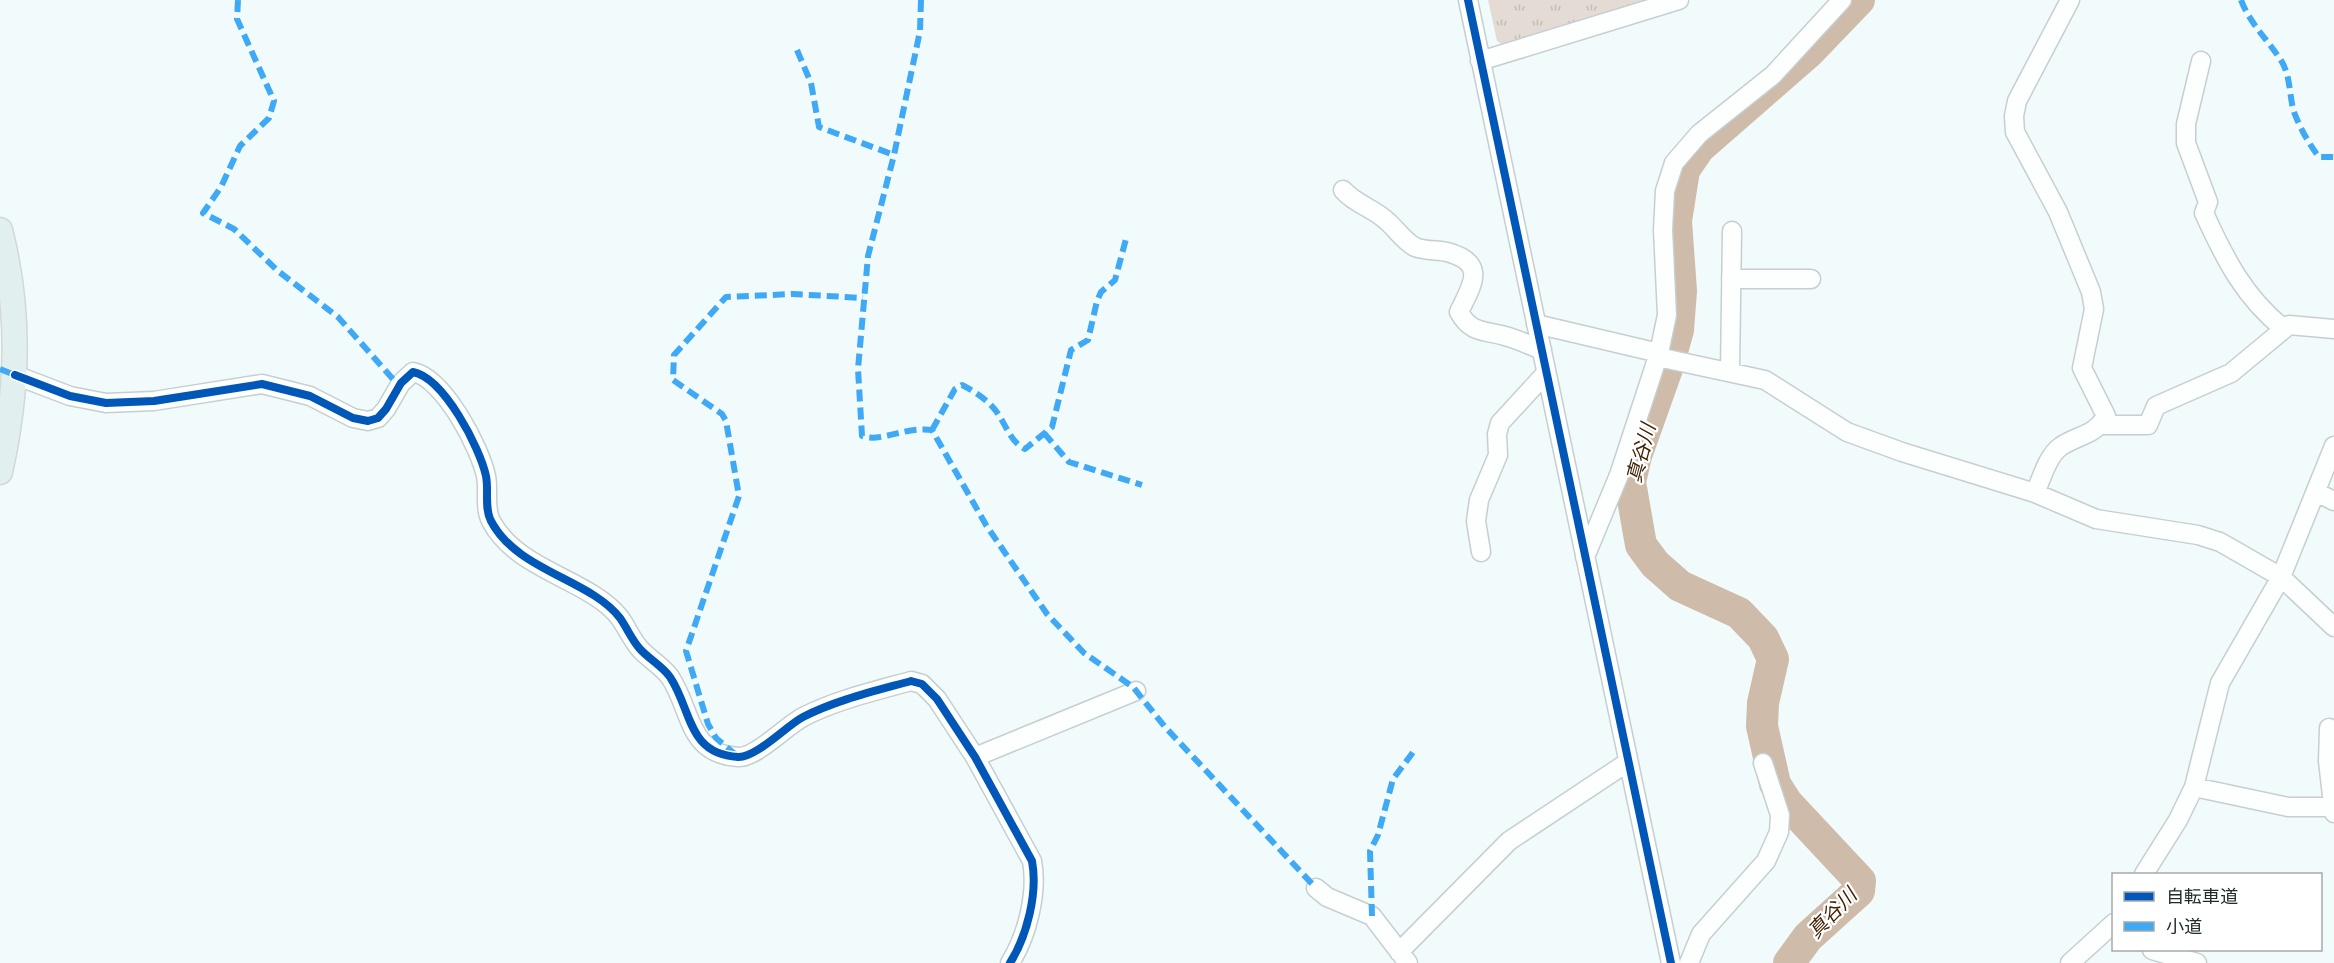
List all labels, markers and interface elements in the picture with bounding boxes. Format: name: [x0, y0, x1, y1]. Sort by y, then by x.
water label: 真谷川: [1622, 419, 1661, 485]
legend: [2112, 873, 2322, 951]
water label: 真谷川: [1803, 882, 1863, 943]
text: 自転車道: [2166, 886, 2238, 907]
text: 小道: [2166, 916, 2202, 937]

